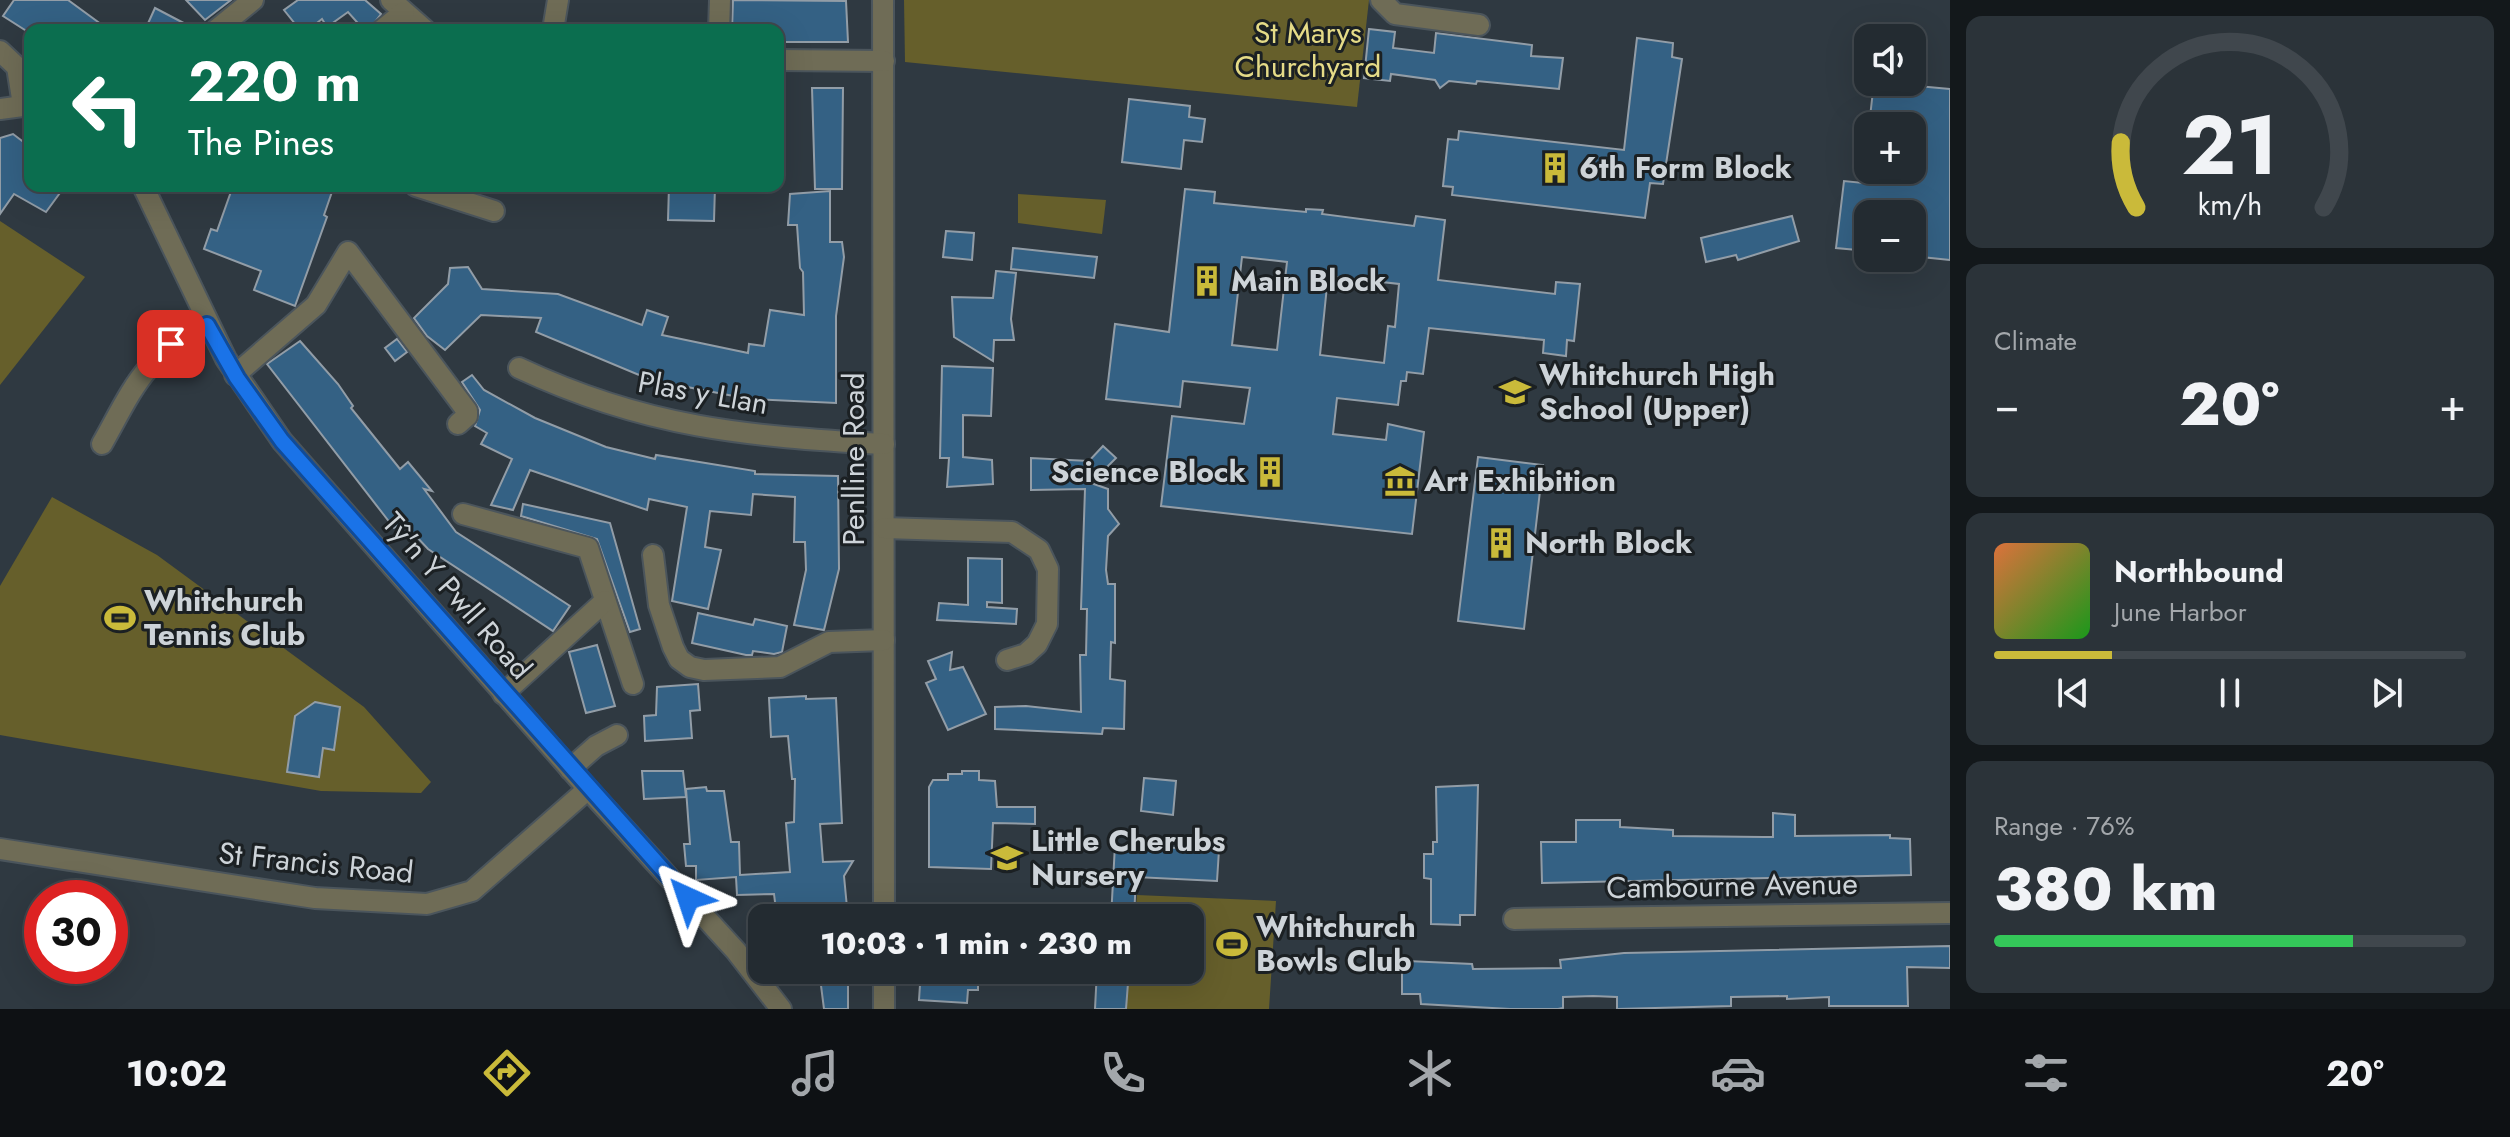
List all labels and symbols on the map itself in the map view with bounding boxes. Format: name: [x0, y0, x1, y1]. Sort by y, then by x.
park label: St Marys Churchyard: [1235, 11, 1381, 88]
place label: 6th Form Block: [1579, 146, 1793, 189]
building icon: 6th Form Block: [1538, 151, 1572, 185]
place label: Main Block: [1231, 259, 1387, 302]
building icon: Main Block: [1190, 264, 1224, 298]
pin: [137, 310, 205, 378]
place label: Whitchurch High School (Upper): [1539, 353, 1775, 430]
street label: Plas y Llan: [635, 360, 772, 425]
street label: Penlline Road: [832, 372, 875, 546]
school or university icon: Whitchurch High School (Upper): [1498, 375, 1532, 409]
place label: Science Block: [1051, 450, 1247, 493]
building icon: Science Block: [1253, 455, 1287, 489]
place label: Art Exhibition: [1423, 459, 1616, 502]
museum icon: Art Exhibition: [1383, 464, 1417, 498]
street label: Tŷ'n Y Pwll Road: [373, 503, 542, 689]
place label: North Block: [1525, 521, 1693, 564]
building icon: North Block: [1484, 526, 1518, 560]
place label: Whitchurch Tennis Club: [144, 579, 305, 656]
sports icon: Whitchurch Tennis Club: [103, 601, 137, 635]
place label: Little Cherubs Nursery: [1031, 819, 1226, 896]
street label: St Francis Road: [217, 831, 415, 894]
school or university icon: Little Cherubs Nursery: [990, 841, 1024, 875]
position arrow: [646, 856, 730, 940]
street label: Cambourne Avenue: [1606, 862, 1858, 909]
speed limit sign: 30: [24, 880, 128, 984]
place label: Whitchurch Bowls Club: [1256, 905, 1416, 982]
sports icon: Whitchurch Bowls Club: [1215, 927, 1249, 961]

